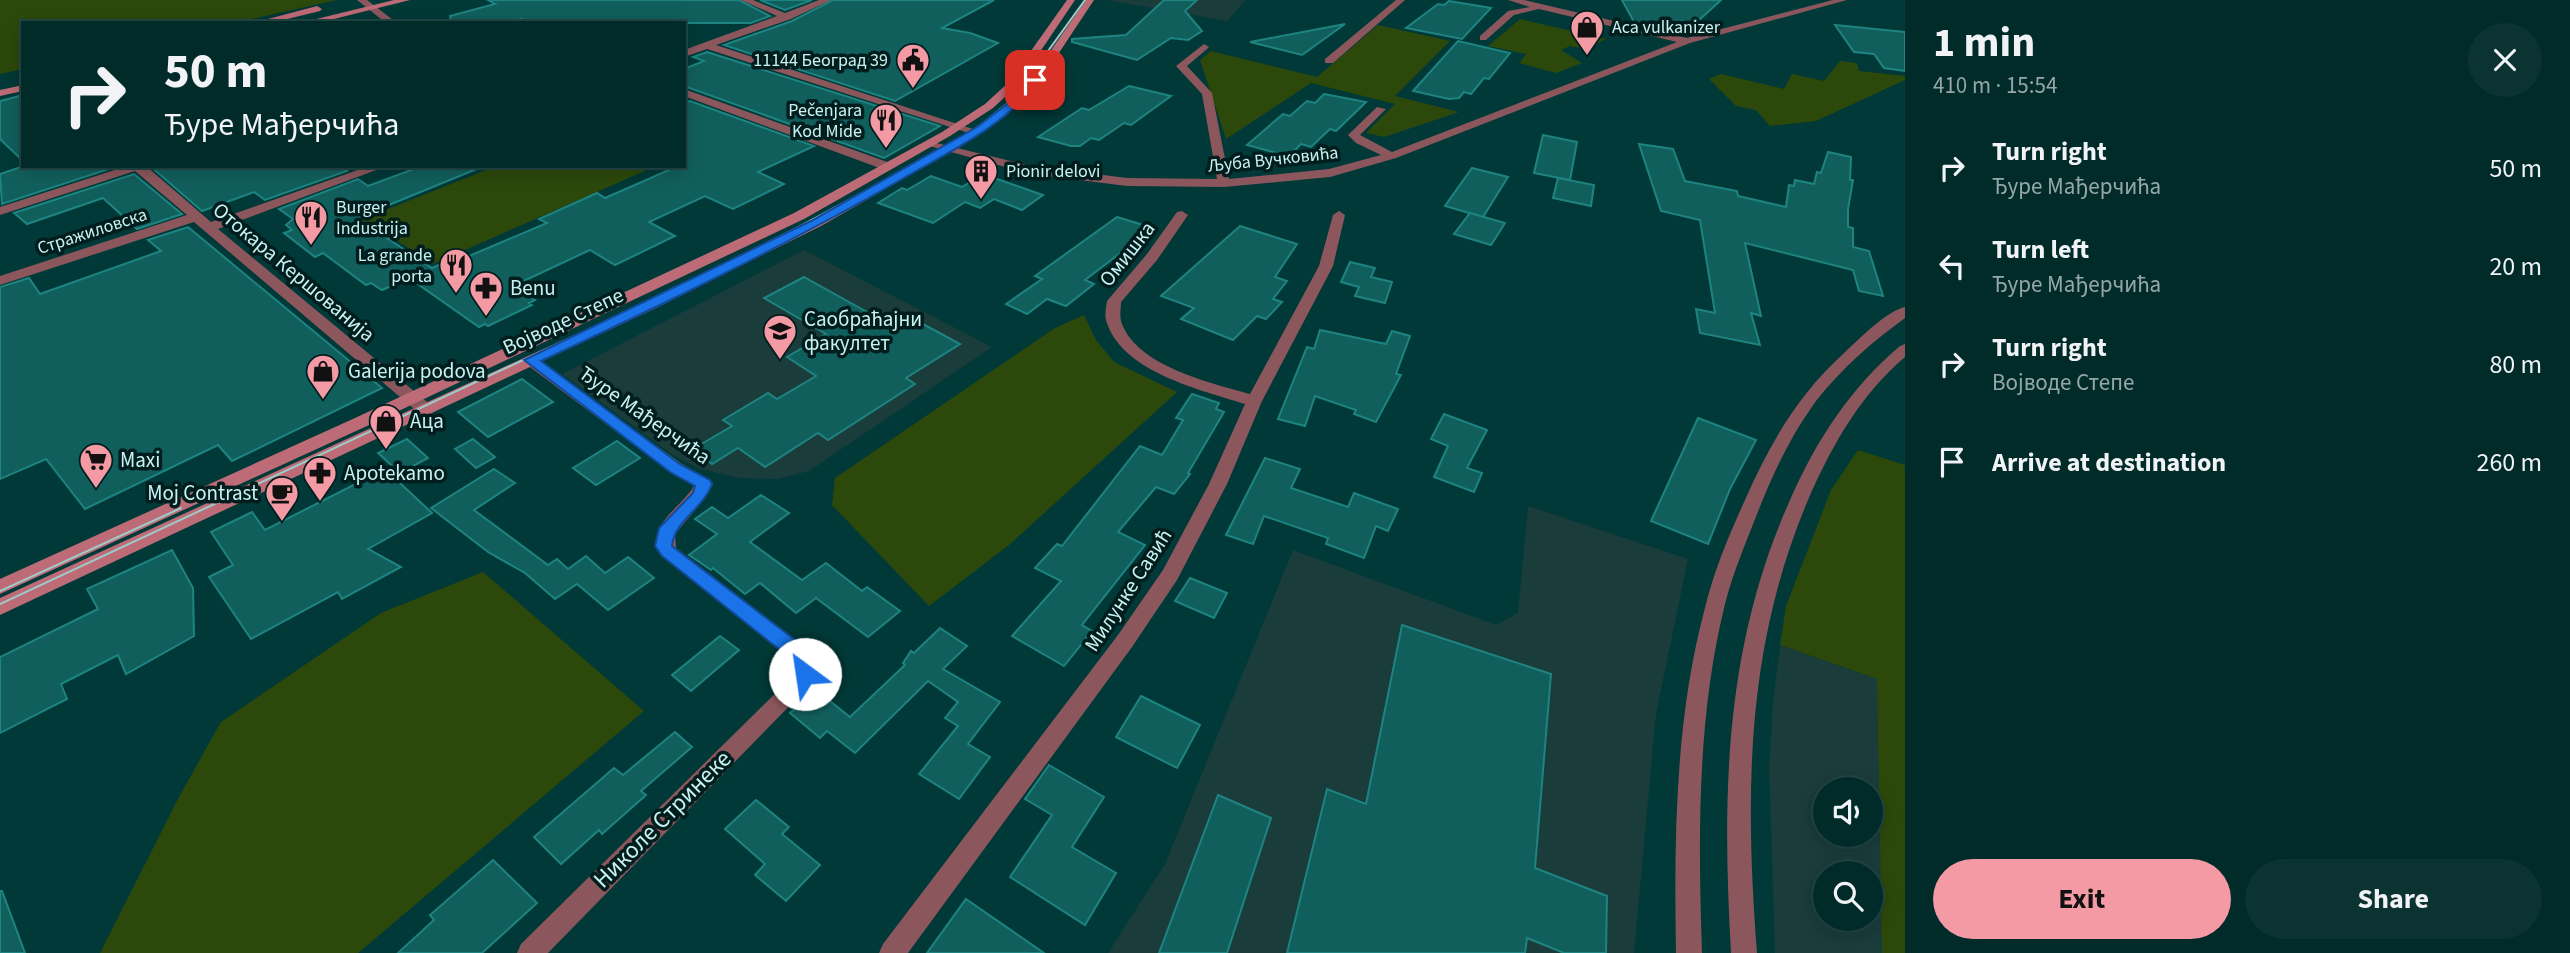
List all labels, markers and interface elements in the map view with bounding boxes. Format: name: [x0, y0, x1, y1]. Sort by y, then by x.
shop icon: Aca vulkanizer: [1568, 8, 1606, 57]
text: 1 min: [1933, 13, 2035, 73]
place label: Aca vulkanizer: [1612, 15, 1721, 40]
button: close: [2468, 23, 2542, 97]
text: 50 m: [164, 37, 268, 107]
public building icon: 11144 Београд 39: [894, 41, 932, 90]
place label: 11144 Београд 39: [753, 48, 888, 73]
icon: right: [49, 49, 140, 140]
pin: [1005, 50, 1065, 110]
icon: arrive: [1016, 61, 1054, 99]
text: 410 m · 15:54: [1933, 69, 2057, 102]
place label: Pečenjara Kod Mide: [788, 98, 862, 144]
restaurant icon: Pečenjara Kod Mide: [867, 101, 905, 150]
text: Ђуре Мађерчића: [164, 102, 399, 148]
text: Turn right: [1992, 133, 2107, 170]
street label: Љуба Вучковића: [1207, 140, 1340, 179]
icon: right: [1933, 149, 1971, 187]
text: 50 m: [2489, 150, 2542, 187]
building icon: Pionir delovi: [962, 152, 1000, 201]
place label: Pionir delovi: [1006, 159, 1101, 184]
text: Ђуре Мађерчића: [1992, 170, 2161, 203]
street label: Отокара Кершованија: [206, 195, 382, 349]
place label: Burger Industrija: [336, 195, 408, 241]
restaurant icon: Burger Industrija: [292, 198, 330, 247]
street label: Стражиловска: [34, 202, 150, 261]
street label: Омишка: [1092, 215, 1162, 293]
text: Turn left: [1992, 231, 2089, 268]
place label: La grande porta: [358, 243, 432, 289]
restaurant icon: La grande porta: [437, 246, 475, 295]
icon: left: [1933, 247, 1971, 285]
text: 20 m: [2489, 248, 2542, 285]
text: Ђуре Мађерчића: [1992, 268, 2161, 301]
pharmacy icon: Benu: [467, 269, 505, 318]
place label: Benu: [510, 273, 556, 303]
street label: Војводе Степе: [498, 280, 628, 362]
place label: Саобраћајни факултет: [804, 304, 922, 358]
school or university icon: Саобраћајни факултет: [761, 312, 799, 361]
text: Turn right: [1992, 329, 2107, 366]
icon: right: [1933, 345, 1971, 383]
text: 80 m: [2489, 346, 2542, 383]
shop icon: Galerija podova: [304, 352, 342, 401]
place label: Galerija podova: [348, 356, 486, 386]
street label: Ђуре Мађерчића: [573, 358, 717, 472]
text: Војводе Степе: [1992, 366, 2134, 399]
shop icon: Аца: [367, 402, 405, 451]
place label: Аца: [410, 406, 444, 436]
supermarket icon: Maxi: [77, 441, 115, 490]
icon: arrive: [1933, 443, 1971, 481]
text: Arrive at destination: [1992, 444, 2226, 481]
text: 260 m: [2476, 444, 2542, 481]
place label: Maxi: [120, 445, 160, 475]
pharmacy icon: Apotekamo: [301, 454, 339, 503]
place label: Apotekamo: [344, 458, 445, 488]
cafe icon: Moj Contrast: [263, 474, 301, 523]
place label: Moj Contrast: [147, 478, 258, 508]
street label: Милунке Савић: [1077, 523, 1179, 657]
position arrow: [768, 637, 842, 711]
street label: Николе Стринеке: [585, 742, 739, 896]
map controls: [1813, 777, 1883, 931]
button: sound: [1813, 777, 1883, 847]
button: Exit: [1933, 859, 2231, 939]
button: Share: [2245, 859, 2542, 939]
button: search: [1813, 861, 1883, 931]

